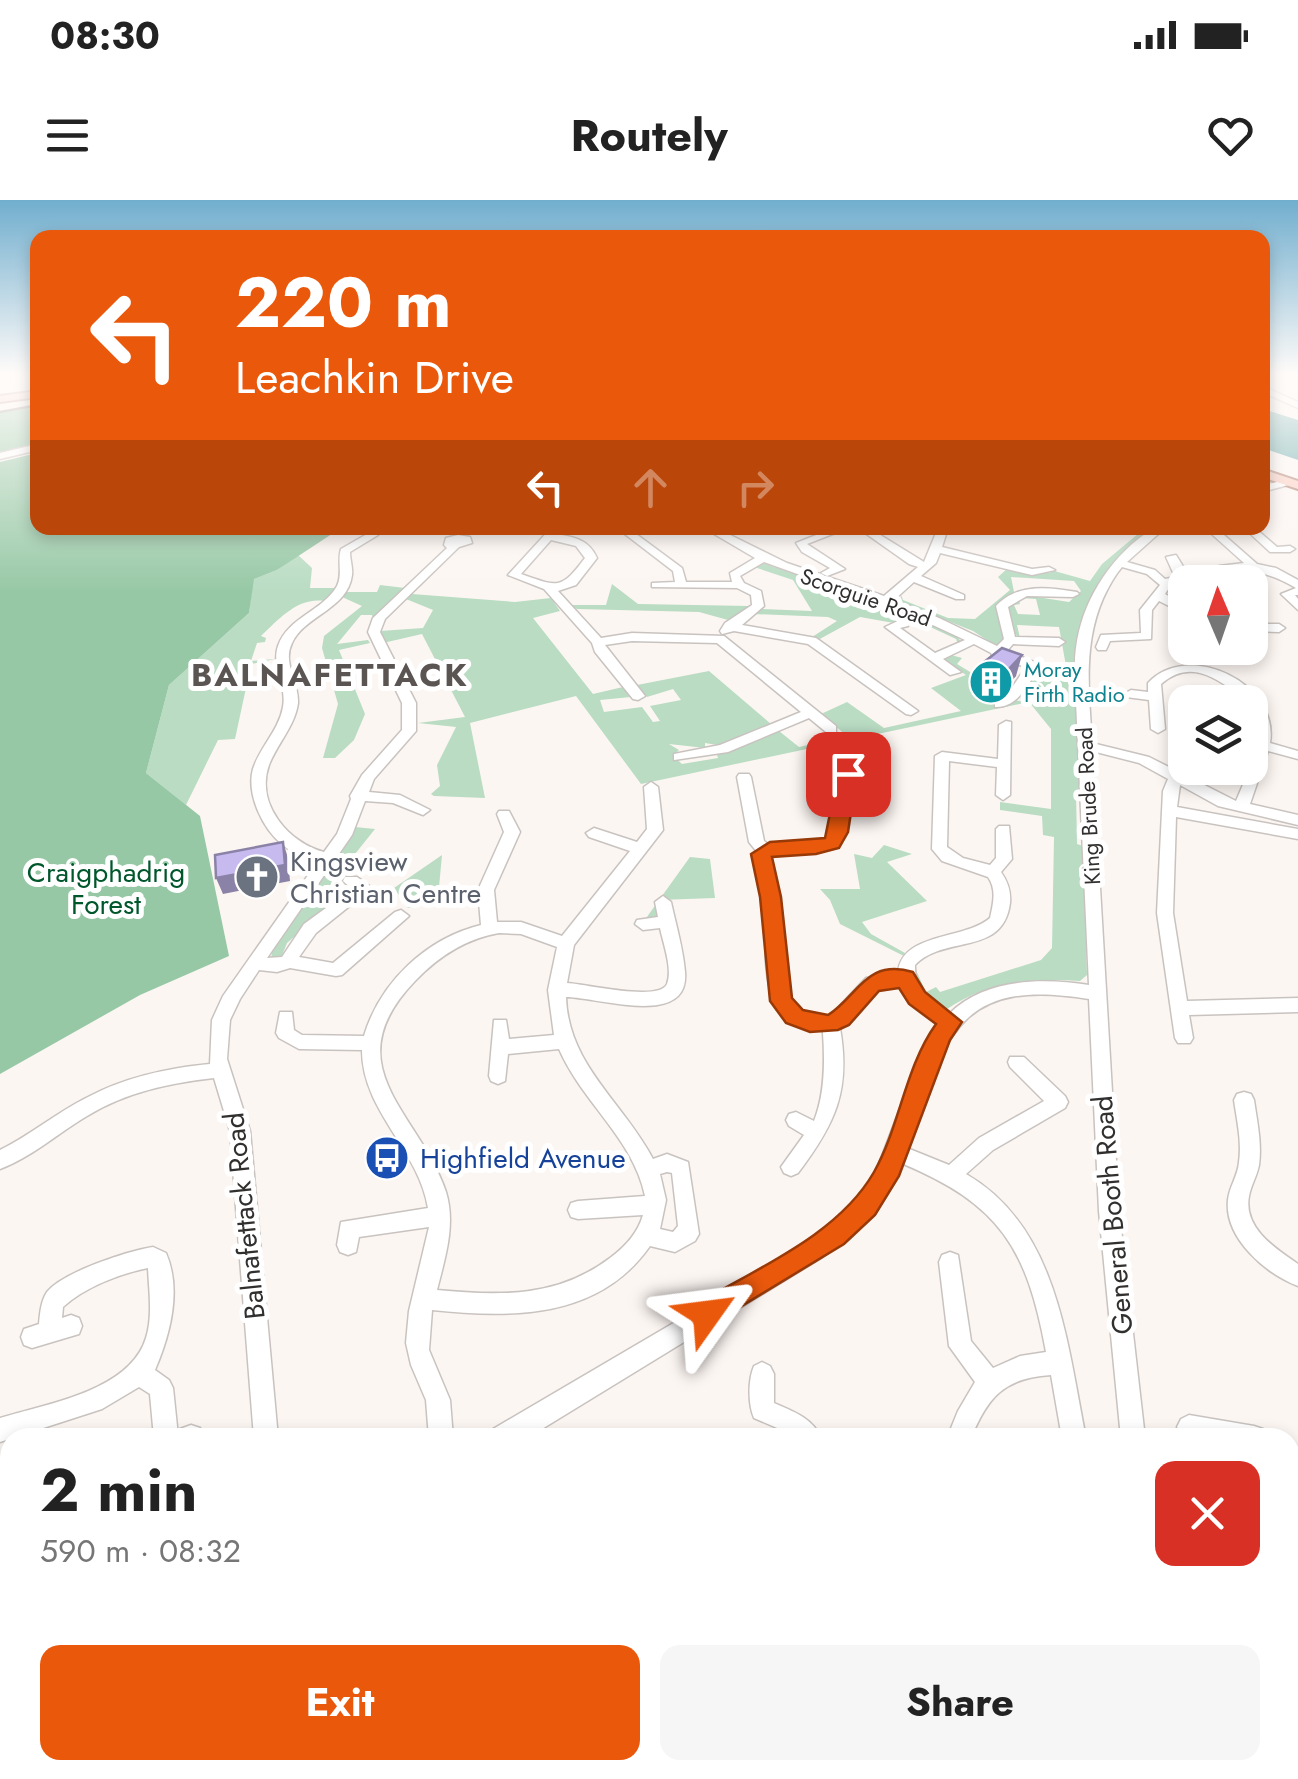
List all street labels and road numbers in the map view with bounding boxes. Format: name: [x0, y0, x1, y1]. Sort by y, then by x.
street label: Scorguie Road: [796, 560, 936, 634]
street label: King Brude Road: [1068, 726, 1108, 886]
street label: General Booth Road: [1082, 1094, 1143, 1336]
street label: Balnafettack Road: [213, 1111, 276, 1321]

